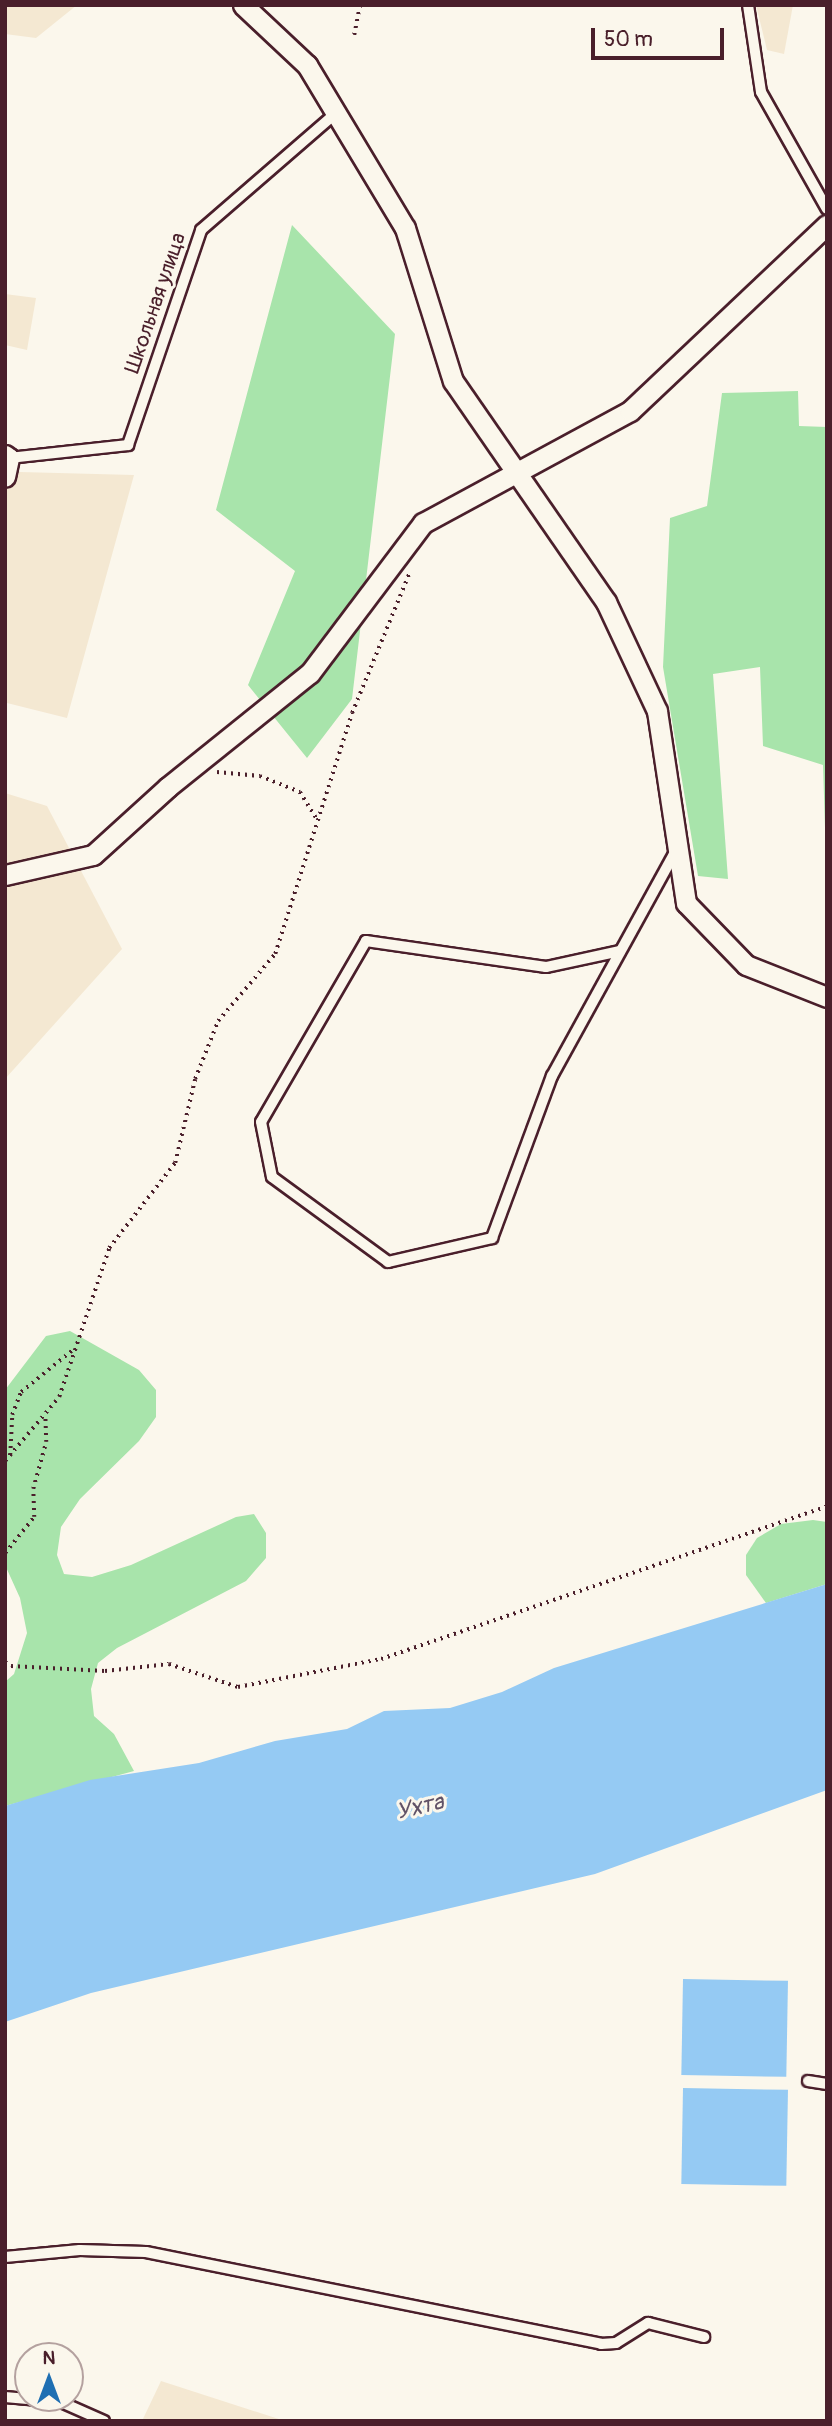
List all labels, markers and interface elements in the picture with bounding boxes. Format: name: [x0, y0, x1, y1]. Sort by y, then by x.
scale bar: [594, 14, 727, 58]
text: 50 m: [604, 26, 653, 53]
street label: Школьная улица: [120, 229, 192, 377]
water label: Ухта: [394, 1788, 446, 1826]
north arrow: [14, 2342, 84, 2412]
text: N: [43, 2346, 55, 2370]

